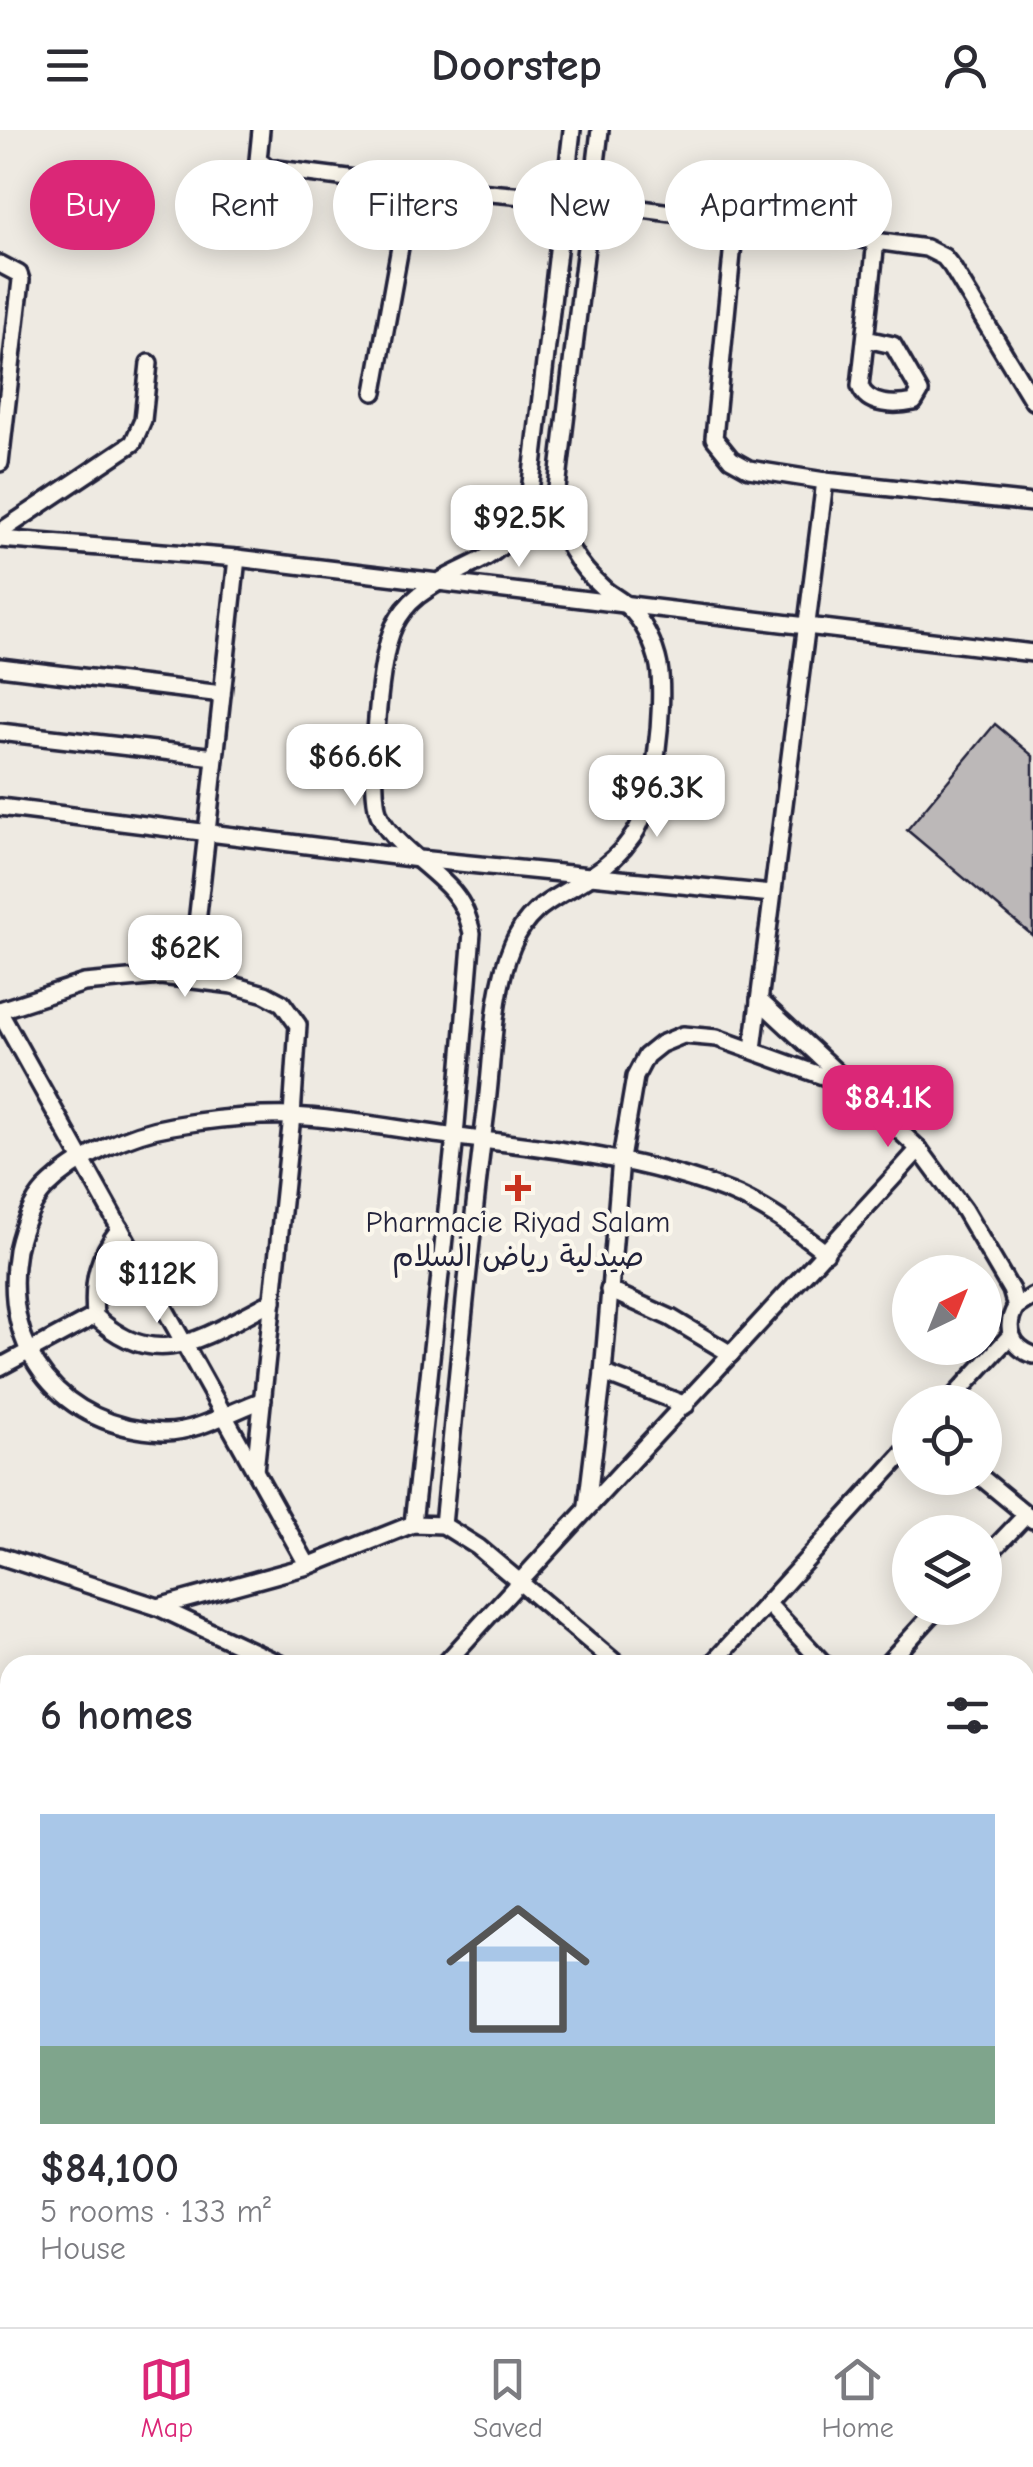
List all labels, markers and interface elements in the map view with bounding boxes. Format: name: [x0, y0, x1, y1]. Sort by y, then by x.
icon: menu: [40, 38, 95, 93]
icon: person: [938, 38, 993, 93]
text: Doorstep: [431, 39, 602, 91]
chip: Buy: [30, 160, 155, 250]
chip: Rent: [175, 160, 313, 250]
chip: Filters: [333, 160, 493, 250]
chip: New: [513, 160, 645, 250]
chip: Apartment: [665, 160, 892, 250]
pin: $92.5K: [438, 485, 600, 570]
text: $92.5K: [473, 499, 565, 536]
pin: $66.6K: [274, 724, 436, 809]
text: $66.6K: [308, 738, 402, 775]
pin: $96.3K: [576, 755, 738, 840]
text: $96.3K: [611, 769, 703, 806]
pin: $62K: [126, 915, 244, 1000]
text: $62K: [150, 929, 220, 966]
pin: $84.1K: [807, 1065, 969, 1150]
text: $84.1K: [844, 1079, 932, 1116]
marker: Pharmacie Riyad Salam صيدلية رياض السلام: [507, 1177, 529, 1199]
place label: Pharmacie Riyad Salam صيدلية رياض السلام: [366, 1205, 670, 1278]
pin: $112K: [87, 1241, 227, 1326]
text: $112K: [118, 1255, 196, 1292]
north arrow: [892, 1255, 1002, 1365]
map controls: [892, 1255, 1002, 1625]
button: locate: [892, 1385, 1002, 1495]
button: layers: [892, 1515, 1002, 1625]
icon: filters: [940, 1688, 995, 1743]
text: 6 homes: [40, 1691, 193, 1740]
icon: home: [428, 1879, 608, 2059]
text: $84,100: [40, 2144, 179, 2193]
text: 5 rooms · 133 m²: [40, 2193, 271, 2230]
text: House: [40, 2230, 126, 2267]
tab: Map: [139, 2352, 194, 2444]
tab: Saved: [473, 2352, 543, 2444]
tab: Home: [821, 2352, 894, 2444]

